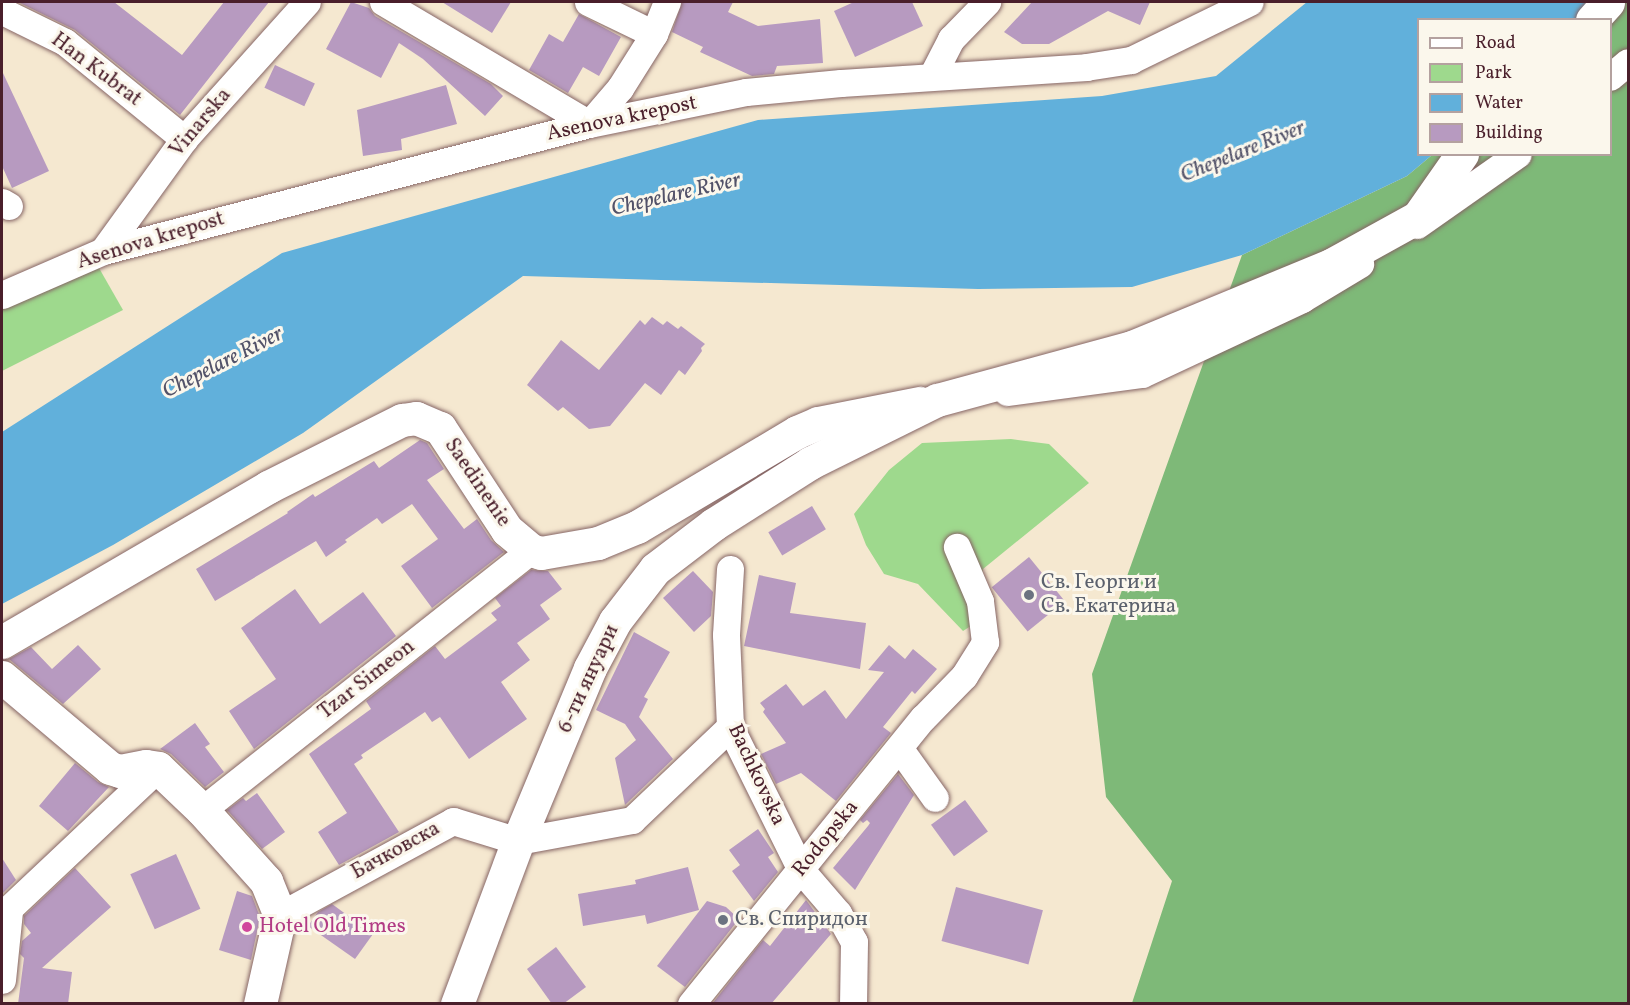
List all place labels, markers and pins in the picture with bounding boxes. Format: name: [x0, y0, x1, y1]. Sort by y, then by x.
place label: Св. Георги и Св. Екатерина: [1041, 570, 1176, 620]
marker: Св. Георги и Св. Екатерина: [1022, 588, 1036, 602]
place label: Св. Спиридон: [735, 907, 868, 933]
marker: Св. Спиридон: [716, 913, 730, 927]
place label: Hotel Old Times: [259, 914, 406, 940]
marker: Hotel Old Times: [240, 920, 254, 934]

